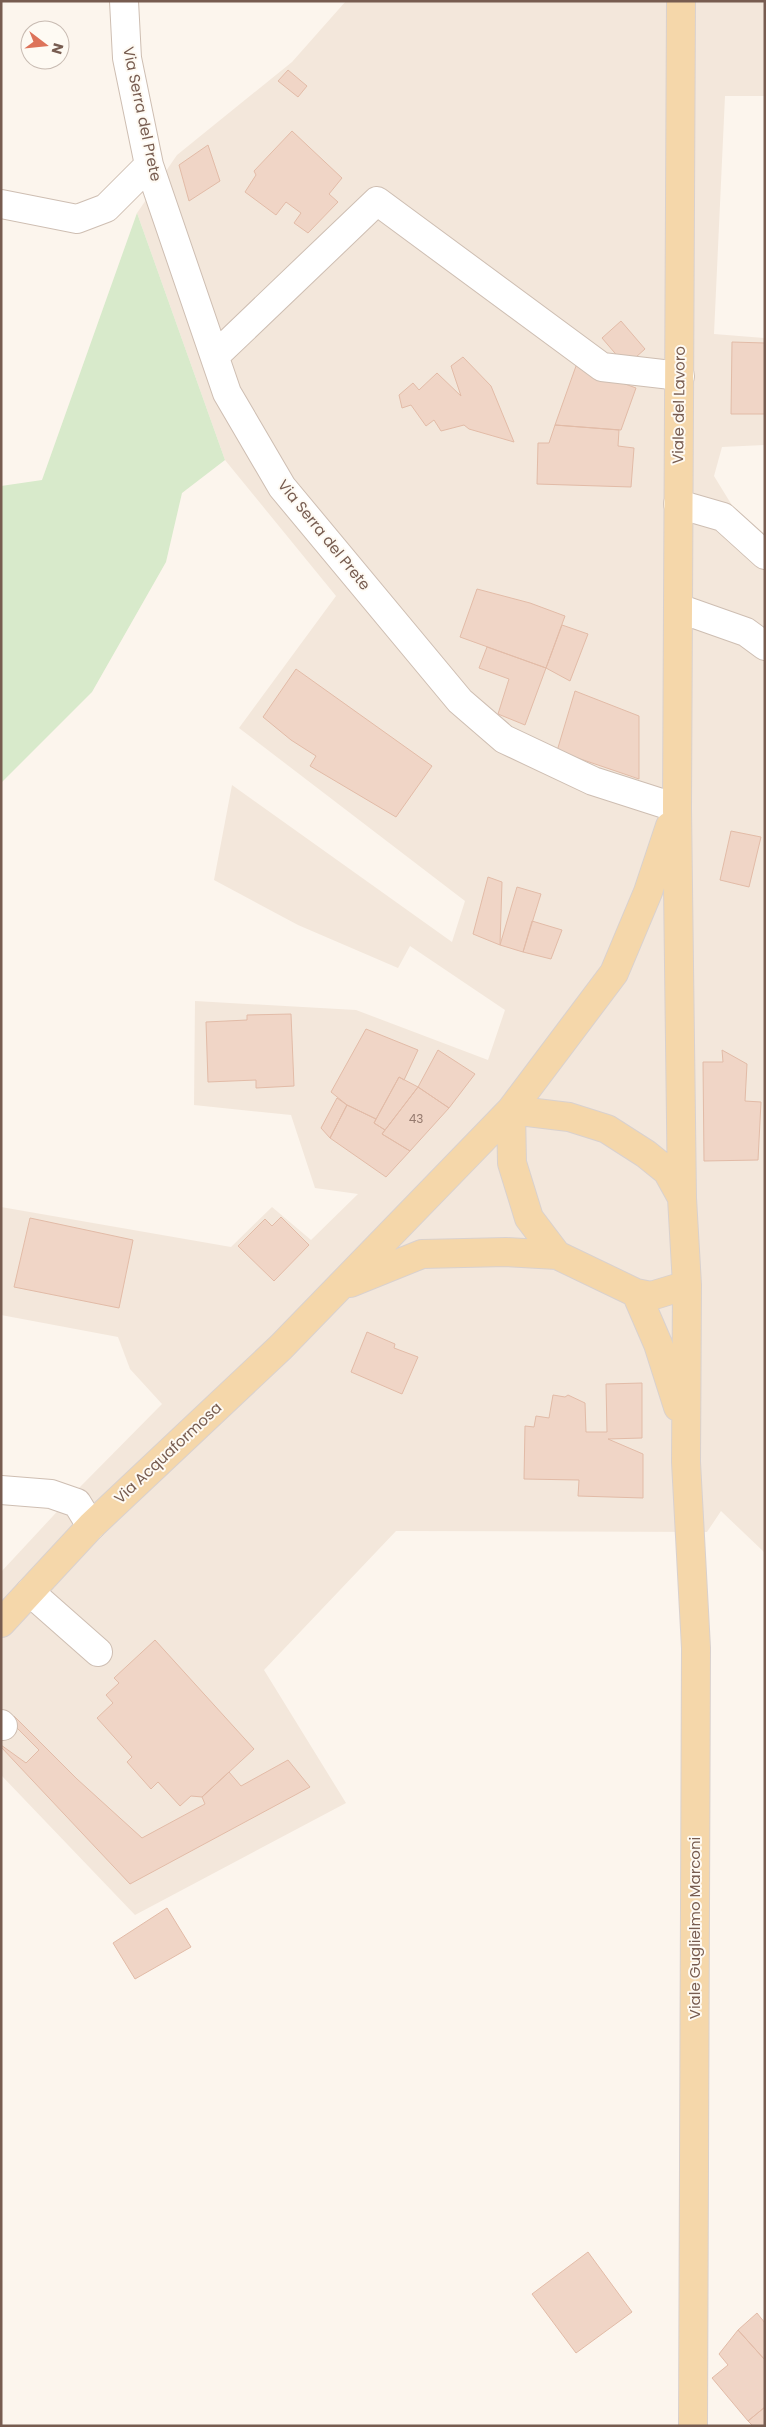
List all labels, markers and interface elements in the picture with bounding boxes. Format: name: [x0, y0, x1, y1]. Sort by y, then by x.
north arrow: [20, 20, 70, 70]
text: N: [46, 41, 69, 56]
street label: Via Serra del Prete: [118, 45, 167, 183]
street label: Viale del Lavoro: [667, 346, 690, 464]
street label: Via Serra del Prete: [273, 475, 376, 594]
house number: 43: [409, 1110, 423, 1127]
street label: Via Acquaformosa: [109, 1397, 226, 1508]
street label: Viale Guglielmo Marconi: [684, 1837, 705, 2019]

